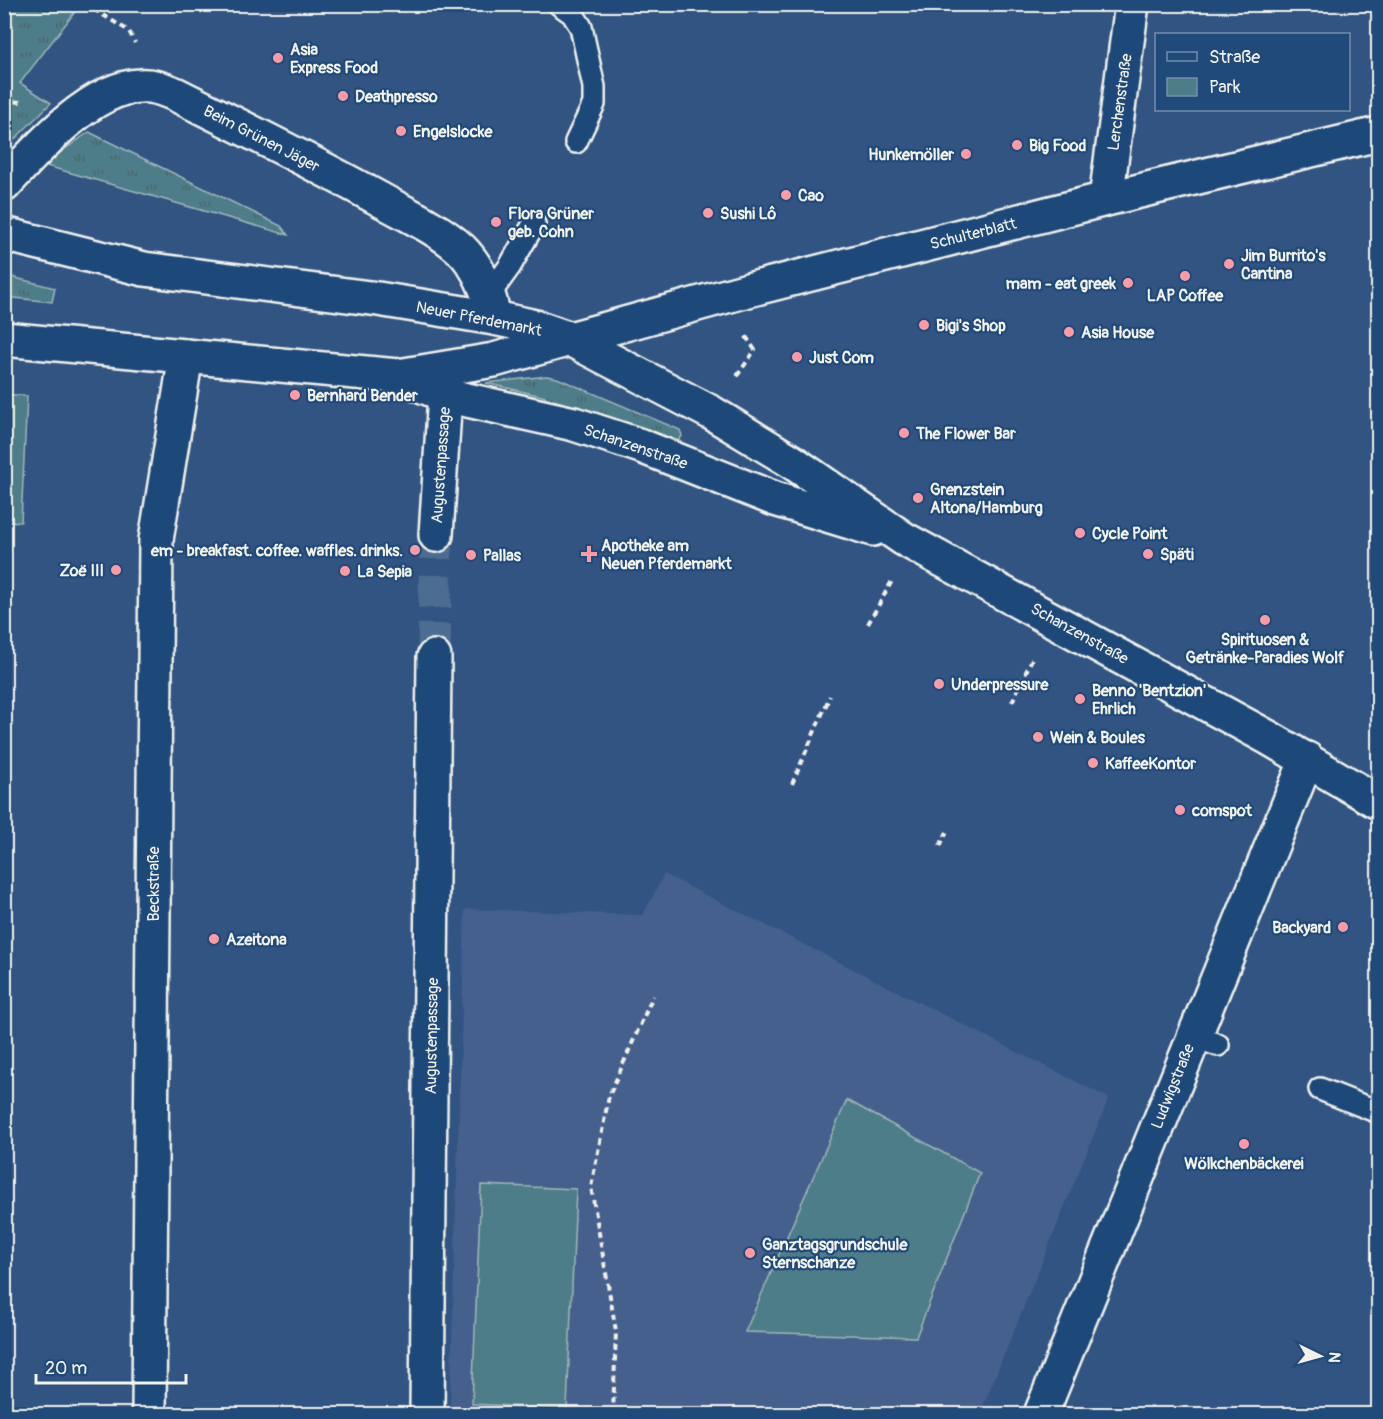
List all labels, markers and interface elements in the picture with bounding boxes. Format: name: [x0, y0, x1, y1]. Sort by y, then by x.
legend: [1155, 33, 1350, 111]
place label: Asia Express Food: [290, 40, 378, 78]
text: Straße: [1209, 46, 1260, 69]
marker: Asia Express Food: [271, 51, 285, 65]
street label: Lerchenstraße: [1103, 52, 1137, 152]
text: Park: [1209, 76, 1241, 99]
place label: Deathpresso: [355, 87, 438, 107]
marker: Deathpresso: [336, 89, 350, 103]
street label: Beim Grünen Jäger: [200, 101, 323, 177]
place label: Engelslocke: [413, 122, 493, 142]
marker: Engelslocke: [394, 124, 408, 138]
place label: Big Food: [1029, 136, 1086, 156]
marker: Big Food: [1010, 138, 1024, 152]
place label: Hunkemöller: [868, 145, 954, 165]
marker: Hunkemöller: [959, 147, 973, 161]
place label: Cao: [798, 186, 824, 206]
marker: Cao: [779, 188, 793, 202]
place label: Flora Grüner geb. Cohn: [508, 204, 594, 242]
place label: Sushi Lô: [720, 204, 777, 224]
marker: Sushi Lô: [701, 206, 715, 220]
street label: Schulterblatt: [928, 213, 1019, 254]
marker: Flora Grüner geb. Cohn: [489, 215, 503, 229]
place label: Jim Burrito's Cantina: [1241, 246, 1326, 284]
marker: Jim Burrito's Cantina: [1222, 257, 1236, 271]
marker: LAP Coffee: [1178, 269, 1192, 283]
place label: mam - eat greek: [1006, 274, 1116, 294]
marker: mam - eat greek: [1121, 276, 1135, 290]
place label: LAP Coffee: [1147, 286, 1224, 306]
street label: Neuer Pferdemarkt: [414, 297, 544, 341]
place label: Bigi's Shop: [936, 316, 1006, 336]
marker: Bigi's Shop: [917, 318, 931, 332]
place label: Asia House: [1081, 323, 1155, 343]
marker: Asia House: [1062, 325, 1076, 339]
place label: Just Com: [809, 348, 874, 368]
marker: Just Com: [790, 350, 804, 364]
place label: Bernhard Bender: [307, 386, 418, 406]
marker: Bernhard Bender: [288, 388, 302, 402]
street label: Augustenpassage: [427, 406, 455, 524]
street label: Schanzenstraße: [581, 420, 691, 474]
place label: The Flower Bar: [915, 424, 1016, 444]
marker: The Flower Bar: [897, 426, 911, 440]
place label: Grenzstein Altona/Hamburg: [930, 480, 1043, 518]
marker: Grenzstein Altona/Hamburg: [911, 491, 925, 505]
place label: Cycle Point: [1092, 524, 1168, 544]
marker: Cycle Point: [1073, 526, 1087, 540]
place label: Apotheke am Neuen Pferdemarkt: [601, 536, 732, 574]
place label: em - breakfast. coffee. waffles. drinks.: [150, 541, 403, 561]
marker: em - breakfast. coffee. waffles. drinks.: [408, 543, 422, 557]
place label: Späti: [1160, 545, 1194, 565]
place label: Pallas: [483, 546, 522, 566]
marker: Apotheke am Neuen Pferdemarkt: [582, 547, 596, 561]
marker: Späti: [1141, 547, 1155, 561]
marker: Pallas: [464, 548, 478, 562]
place label: Zoë III: [60, 561, 104, 581]
place label: La Sepia: [357, 562, 413, 582]
marker: Zoë III: [109, 563, 123, 577]
marker: La Sepia: [338, 564, 352, 578]
street label: Schanzenstraße: [1027, 599, 1132, 669]
marker: Spirituosen & Getränke-Paradies Wolf: [1258, 613, 1272, 627]
place label: Spirituosen & Getränke-Paradies Wolf: [1186, 630, 1345, 668]
place label: Underpressure: [951, 675, 1050, 695]
marker: Underpressure: [932, 677, 946, 691]
place label: Benno 'Bentzion' Ehrlich: [1092, 681, 1206, 719]
marker: Benno 'Bentzion' Ehrlich: [1073, 692, 1087, 706]
place label: Wein & Boules: [1050, 728, 1146, 748]
marker: Wein & Boules: [1031, 730, 1045, 744]
place label: KaffeeKontor: [1105, 754, 1196, 774]
marker: KaffeeKontor: [1086, 756, 1100, 770]
place label: comspot: [1191, 801, 1253, 821]
marker: comspot: [1173, 803, 1187, 817]
street label: Beckstraße: [144, 846, 164, 922]
place label: Backyard: [1272, 918, 1331, 938]
marker: Backyard: [1336, 920, 1350, 934]
place label: Azeitona: [226, 930, 287, 950]
marker: Azeitona: [207, 932, 221, 946]
street label: Augustenpassage: [421, 977, 443, 1095]
street label: Ludwigstraße: [1147, 1041, 1199, 1132]
marker: Wölkchenbäckerei: [1237, 1137, 1251, 1151]
place label: Wölkchenbäckerei: [1184, 1154, 1304, 1174]
place label: Ganztagsgrundschule Sternschanze: [762, 1235, 908, 1273]
marker: Ganztagsgrundschule Sternschanze: [743, 1246, 757, 1260]
north arrow: [1290, 1326, 1350, 1386]
scale bar: [36, 1347, 186, 1385]
text: N: [1323, 1351, 1344, 1364]
text: 20 m: [45, 1357, 87, 1380]

